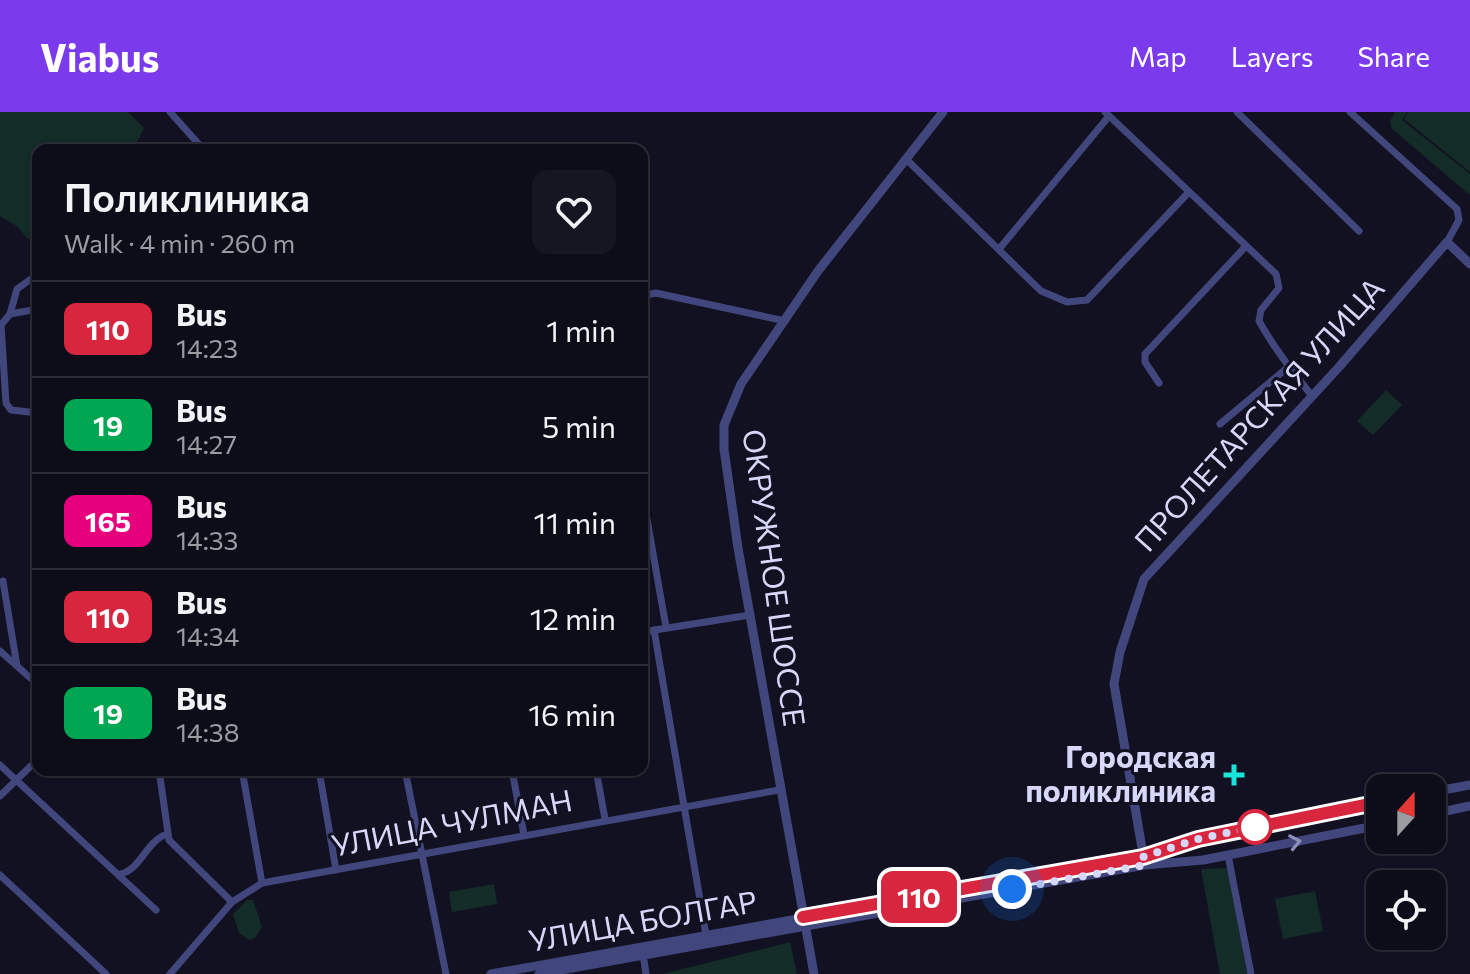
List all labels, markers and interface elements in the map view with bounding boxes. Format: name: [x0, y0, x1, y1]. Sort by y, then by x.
text: Viabus: [40, 33, 159, 80]
text: Map: [1129, 39, 1187, 73]
text: Layers: [1231, 39, 1313, 73]
text: Share: [1357, 39, 1430, 73]
button: heart: [532, 170, 616, 254]
text: Поликлиника: [64, 173, 310, 220]
text: Walk · 4 min · 260 m: [64, 227, 295, 258]
street label: ПРОЛЕТАРСКАЯ УЛИЦА: [1126, 269, 1391, 558]
text: Bus: [176, 295, 227, 332]
text: 1 min: [546, 311, 616, 348]
text: 110: [86, 312, 130, 346]
text: 14:23: [176, 332, 238, 363]
text: Bus: [176, 391, 227, 428]
text: 5 min: [542, 407, 616, 444]
text: 19: [93, 408, 123, 442]
street label: ОКРУЖНОЕ ШОССЕ: [736, 427, 815, 729]
text: 14:27: [176, 428, 237, 459]
text: Bus: [176, 487, 227, 524]
text: 11 min: [534, 503, 616, 540]
text: 165: [85, 504, 131, 538]
text: 14:33: [176, 524, 238, 555]
text: Bus: [176, 583, 227, 620]
text: 12 min: [530, 599, 616, 636]
text: 110: [86, 600, 130, 634]
text: 14:34: [176, 620, 239, 651]
text: Bus: [176, 679, 227, 716]
text: 16 min: [528, 695, 616, 732]
text: 19: [93, 696, 123, 730]
text: 14:38: [176, 716, 239, 747]
place label: Городская поликлиника: [1025, 737, 1216, 808]
marker: Городская поликлиника: [1223, 764, 1245, 786]
north arrow: [1366, 774, 1446, 854]
map controls: [1366, 774, 1446, 950]
street label: УЛИЦА ЧУЛМАН: [328, 780, 575, 863]
unlabelled marker: [1238, 810, 1272, 844]
one-way arrow: [1289, 834, 1302, 851]
your location: [992, 869, 1032, 909]
button: locate: [1366, 870, 1446, 950]
line badge: 110: [873, 871, 965, 923]
text: 110: [897, 880, 941, 914]
street label: УЛИЦА БОЛГАР: [525, 881, 760, 958]

